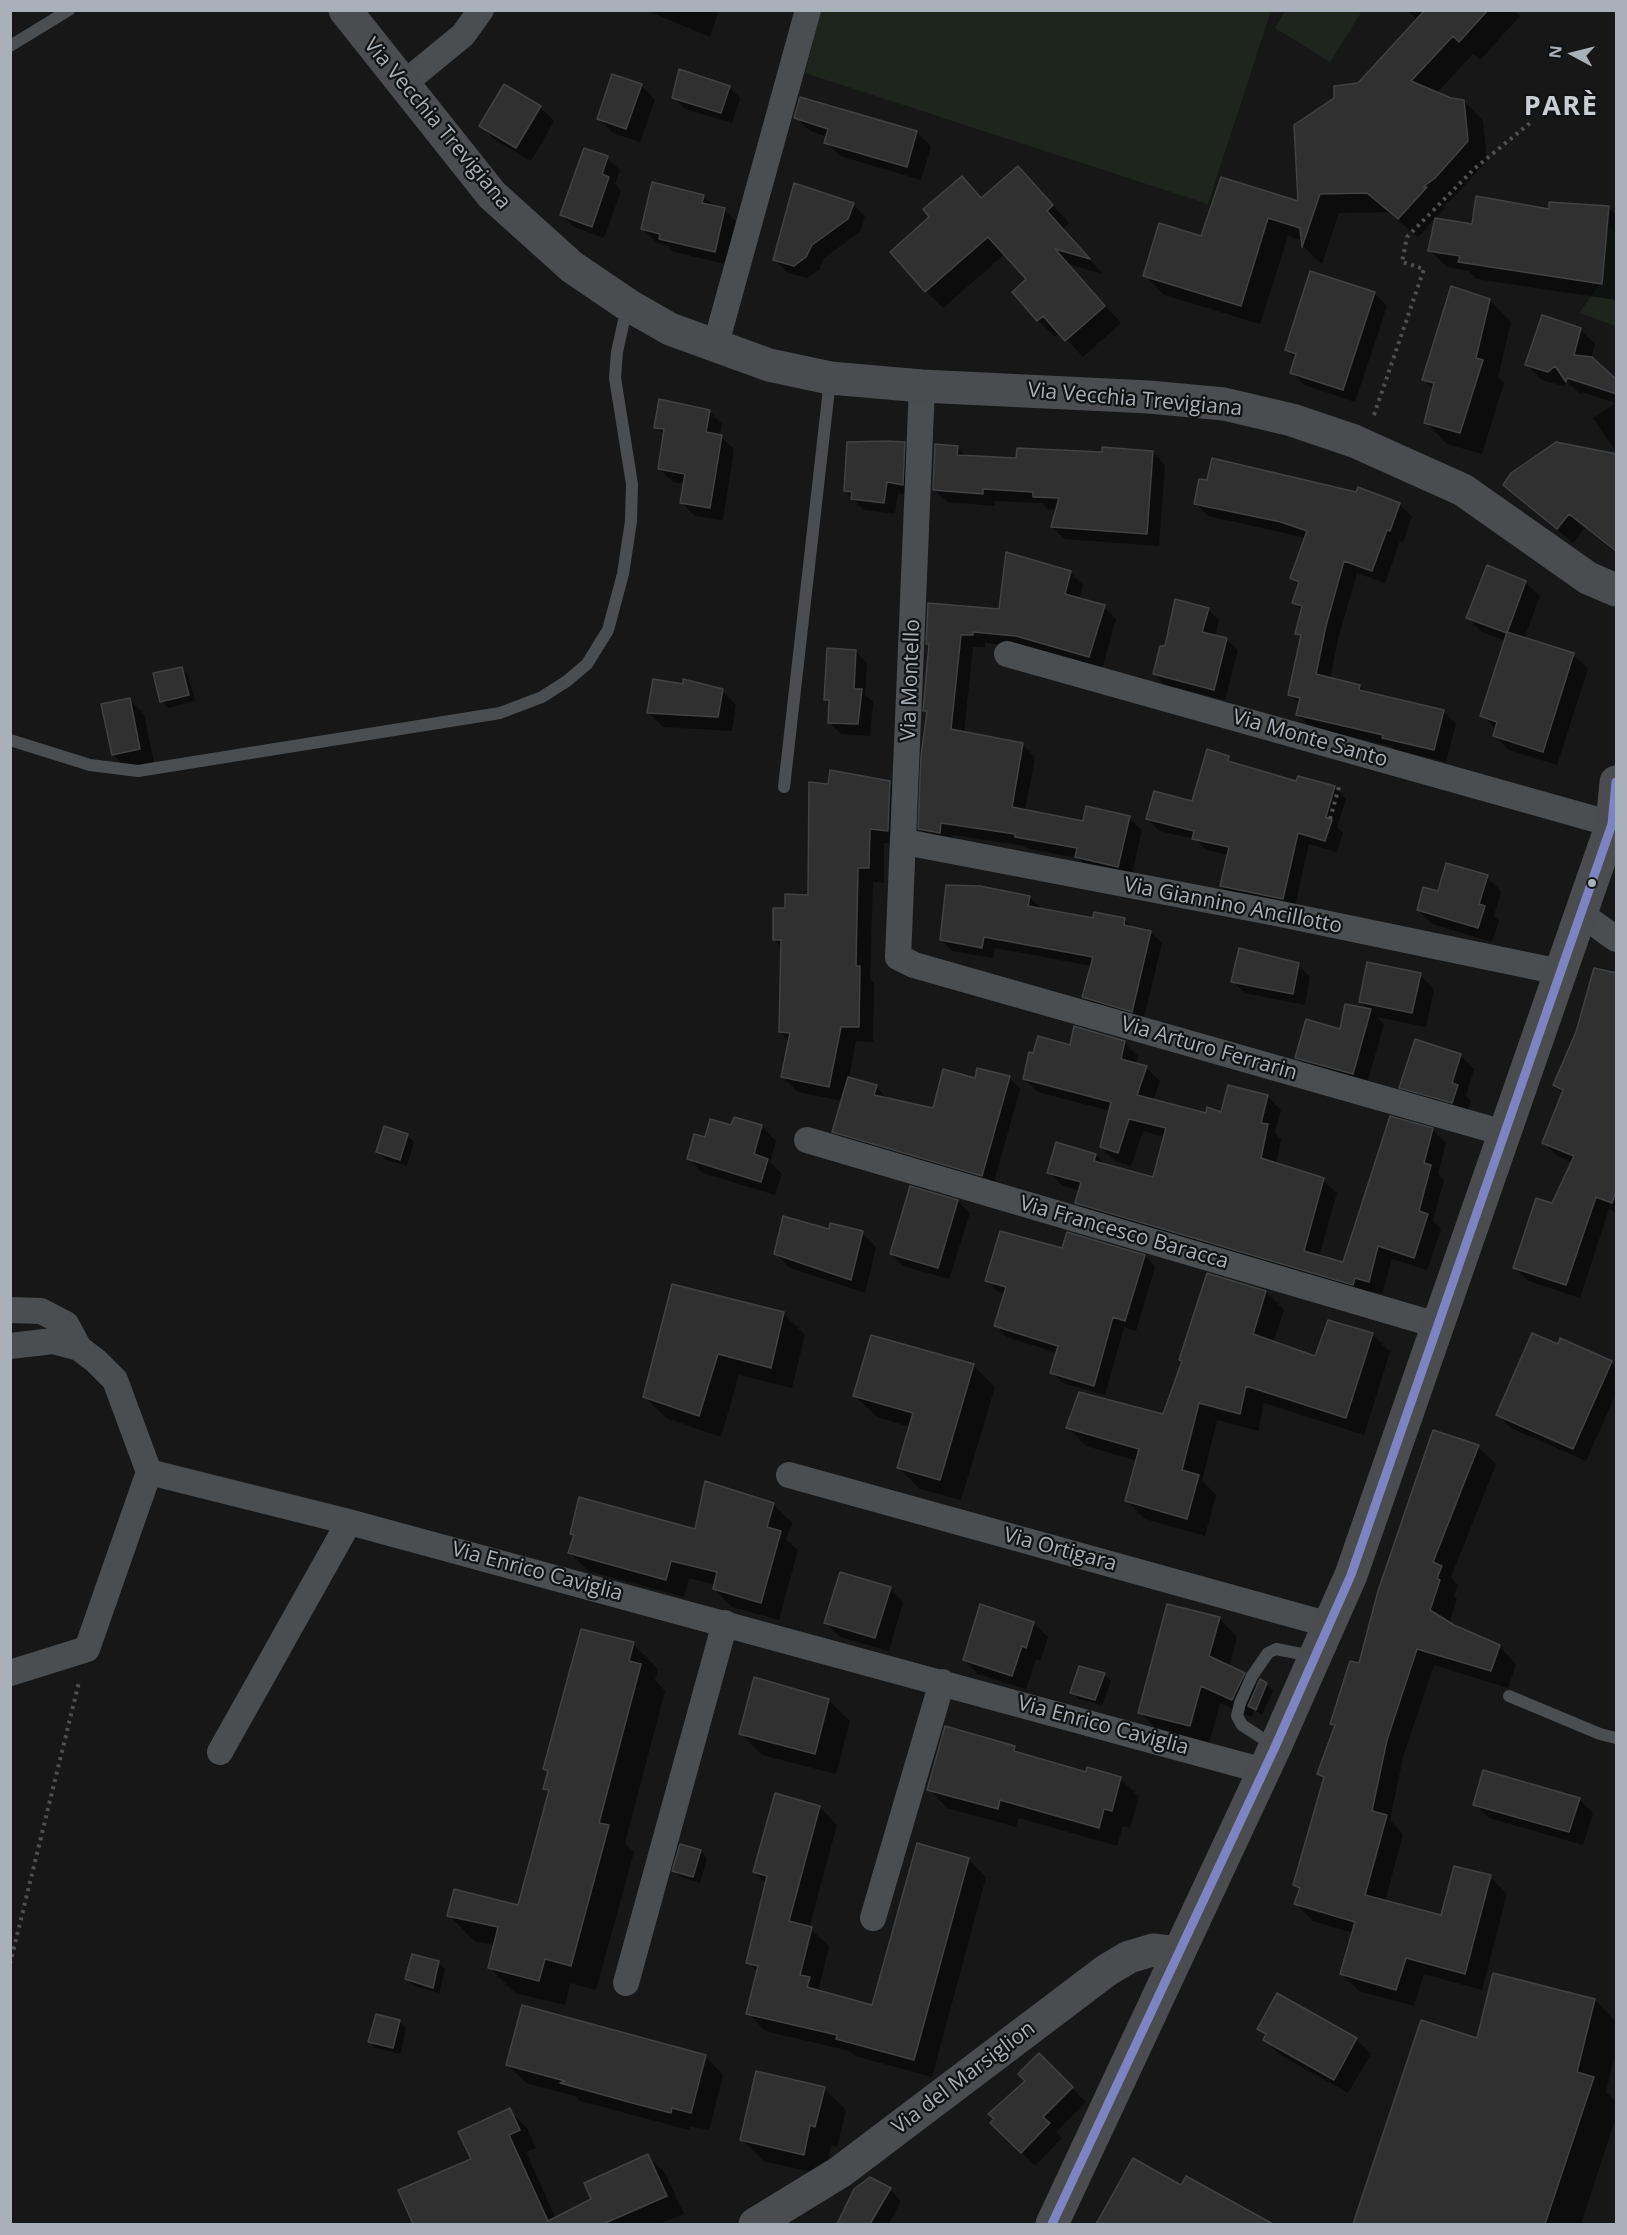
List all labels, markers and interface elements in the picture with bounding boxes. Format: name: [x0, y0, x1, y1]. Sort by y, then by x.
north arrow: [1543, 24, 1603, 84]
street label: Via Vecchia Trevigiana: [358, 33, 516, 215]
text: N: [1543, 44, 1567, 60]
district label: PARÈ: [1524, 91, 1598, 123]
street label: Via Vecchia Trevigiana: [1027, 378, 1243, 422]
street label: Via Montello: [896, 619, 926, 741]
street label: Via Monte Santo: [1230, 705, 1390, 773]
street label: Via Giannino Ancillotto: [1122, 872, 1344, 940]
unlabelled marker: [1586, 877, 1598, 889]
street label: Via Arturo Ferrarin: [1118, 1012, 1300, 1086]
street label: Via Francesco Baracca: [1017, 1191, 1231, 1275]
street label: Via Ortigara: [1001, 1523, 1119, 1577]
street label: Via Enrico Caviglia: [449, 1537, 625, 1607]
street label: Via Enrico Caviglia: [1015, 1691, 1191, 1761]
street label: Via del Marsiglion: [888, 2016, 1040, 2140]

